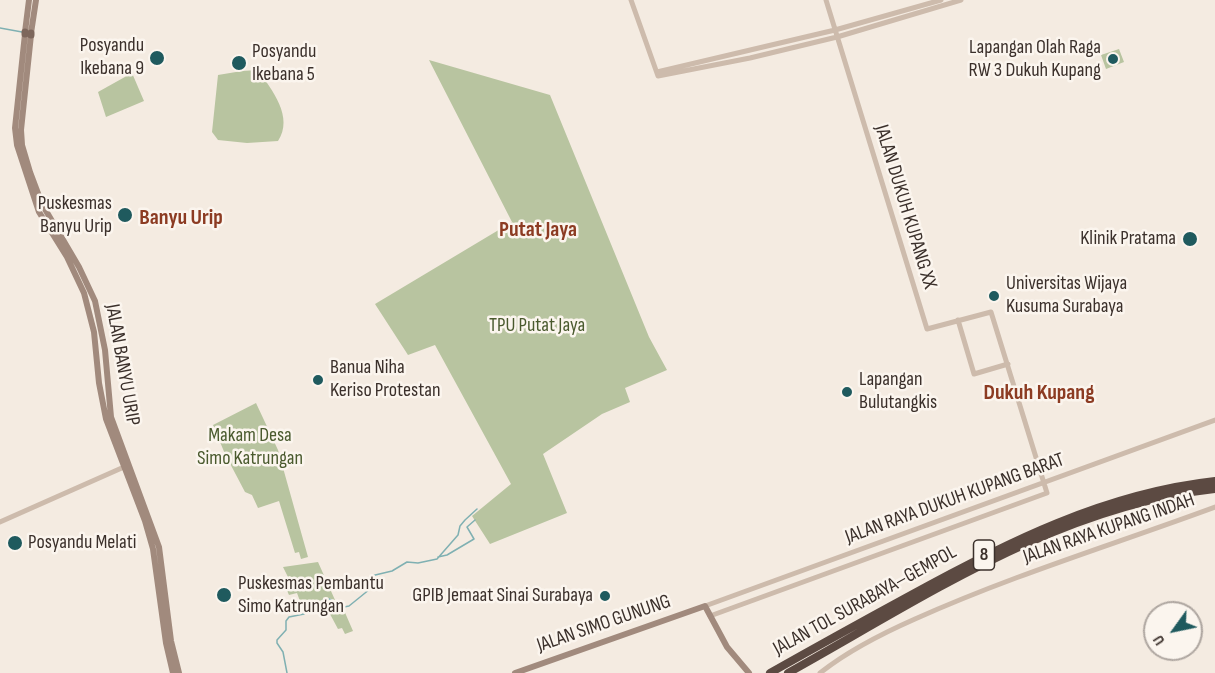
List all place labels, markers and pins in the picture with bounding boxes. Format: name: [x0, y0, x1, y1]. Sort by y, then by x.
place label: Posyandu Ikebana 9: [80, 34, 144, 81]
place label: Lapangan Olah Raga RW 3 Dukuh Kupang: [969, 36, 1101, 83]
place label: Posyandu Ikebana 5: [252, 40, 316, 87]
marker: Posyandu Ikebana 9: [148, 49, 166, 67]
marker: Lapangan Olah Raga RW 3 Dukuh Kupang: [1106, 52, 1120, 66]
marker: Posyandu Ikebana 5: [230, 54, 248, 72]
place label: Puskesmas Banyu Urip: [38, 192, 112, 239]
marker: Puskesmas Banyu Urip: [116, 206, 134, 224]
place label: Klinik Pratama: [1080, 227, 1176, 251]
marker: Klinik Pratama: [1181, 230, 1199, 248]
place label: Universitas Wijaya Kusuma Surabaya: [1006, 272, 1127, 319]
marker: Universitas Wijaya Kusuma Surabaya: [987, 289, 1001, 303]
place label: Banua Niha Keriso Protestan: [330, 356, 440, 403]
place label: Lapangan Bulutangkis: [859, 368, 937, 415]
marker: Banua Niha Keriso Protestan: [311, 373, 325, 387]
marker: Lapangan Bulutangkis: [840, 385, 854, 399]
place label: Posyandu Melati: [28, 531, 137, 555]
marker: Posyandu Melati: [6, 534, 24, 552]
place label: Puskesmas Pembantu Simo Katrungan: [238, 572, 384, 619]
place label: GPIB Jemaat Sinai Surabaya: [412, 584, 593, 608]
marker: Puskesmas Pembantu Simo Katrungan: [215, 586, 233, 604]
marker: GPIB Jemaat Sinai Surabaya: [598, 589, 612, 603]

